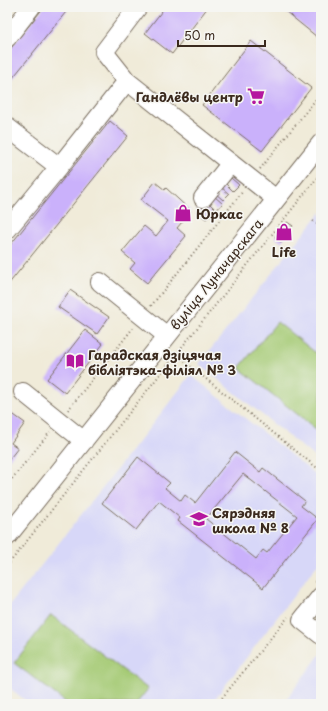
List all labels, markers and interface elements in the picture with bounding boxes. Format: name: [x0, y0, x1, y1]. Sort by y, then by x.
scale bar: [178, 22, 265, 48]
text: 50 m: [184, 26, 215, 44]
supermarket icon: Гандлёвы центр: [246, 86, 266, 106]
place label: Гандлёвы центр: [136, 87, 243, 106]
shop icon: Юркас: [173, 203, 193, 223]
place label: Юркас: [196, 204, 243, 223]
street label: вуліца Луначарскага: [165, 214, 267, 334]
shop icon: Life: [274, 222, 294, 242]
place label: Life: [272, 242, 296, 261]
place label: Гарадская дзіцячая бібліятэка-філіял № 3: [88, 345, 237, 379]
library icon: Гарадская дзіцячая бібліятэка-філіял № 3: [65, 351, 85, 371]
place label: Сярэдняя школа № 8: [212, 503, 289, 537]
school or university icon: Сярэдняя школа № 8: [189, 509, 209, 529]

